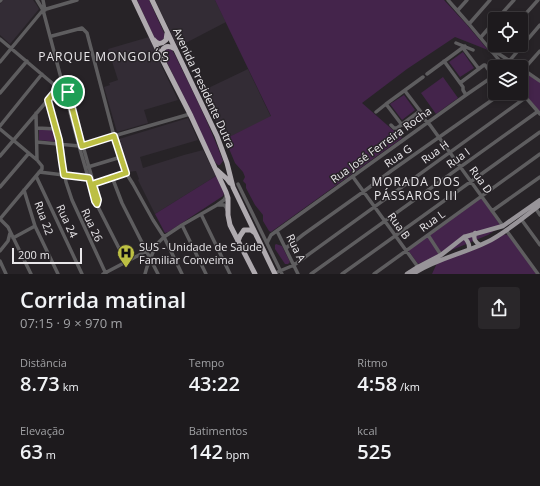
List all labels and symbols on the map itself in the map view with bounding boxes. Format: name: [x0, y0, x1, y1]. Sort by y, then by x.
street label: Avenida Presidente Dutra: [170, 25, 239, 150]
district label: PARQUE MONGOIÓS: [38, 48, 170, 65]
pin: [51, 75, 85, 109]
street label: Rua José Ferreira Rocha: [327, 103, 434, 186]
street label: Rua H: [418, 137, 452, 167]
street label: Rua G: [381, 141, 415, 170]
street label: Rua I: [443, 144, 472, 171]
street label: Rua D: [466, 163, 496, 196]
district label: MORADA DOS PÁSSAROS III: [371, 173, 461, 204]
street label: Rua 22: [31, 199, 58, 237]
street label: Rua 24: [53, 202, 82, 240]
street label: Rua 26: [78, 206, 107, 244]
street label: Rua L: [416, 206, 448, 235]
street label: Rua B: [385, 209, 414, 242]
street label: Rua A: [283, 231, 310, 264]
place label: SUS - Unidade de Saúde Familiar Conveima: [139, 239, 262, 267]
hospital icon: SUS - Unidade de Saúde Familiar Conveima: [116, 243, 136, 268]
scale bar: [12, 246, 82, 265]

